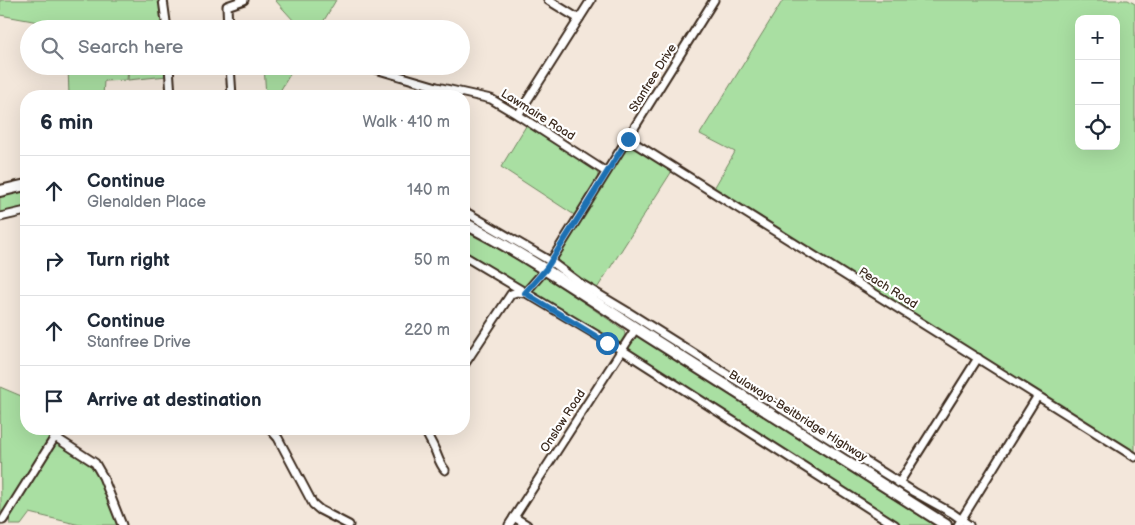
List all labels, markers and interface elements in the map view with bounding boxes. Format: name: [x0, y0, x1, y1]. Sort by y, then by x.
map controls: [1075, 15, 1120, 150]
button: +: [1075, 15, 1120, 60]
search box: [20, 20, 470, 75]
icon: search: [38, 34, 66, 62]
text: Search here: [78, 36, 183, 59]
street label: Stanfree Drive: [626, 41, 680, 115]
button: −: [1075, 60, 1120, 105]
street label: Lawmaire Road: [498, 86, 578, 144]
button: locate: [1075, 105, 1120, 150]
text: 6 min: [40, 110, 93, 135]
text: Walk · 410 m: [363, 113, 450, 132]
route end: [617, 128, 640, 151]
text: Continue: [87, 170, 165, 193]
icon: ahead: [40, 177, 68, 205]
text: 140 m: [407, 181, 450, 200]
text: Glenalden Place: [87, 193, 206, 212]
icon: right: [40, 247, 68, 275]
text: Turn right: [87, 249, 170, 272]
text: 50 m: [414, 251, 450, 270]
street label: Peach Road: [856, 264, 920, 312]
text: Continue: [87, 310, 165, 333]
icon: ahead: [40, 317, 68, 345]
text: 220 m: [404, 321, 450, 340]
route start: [596, 332, 619, 355]
text: Stanfree Drive: [87, 333, 191, 352]
street label: Bulawayo-Beitbridge Highway: [726, 367, 871, 465]
icon: arrive: [40, 387, 68, 415]
street label: Onslow Road: [537, 387, 589, 455]
text: Arrive at destination: [87, 389, 262, 412]

